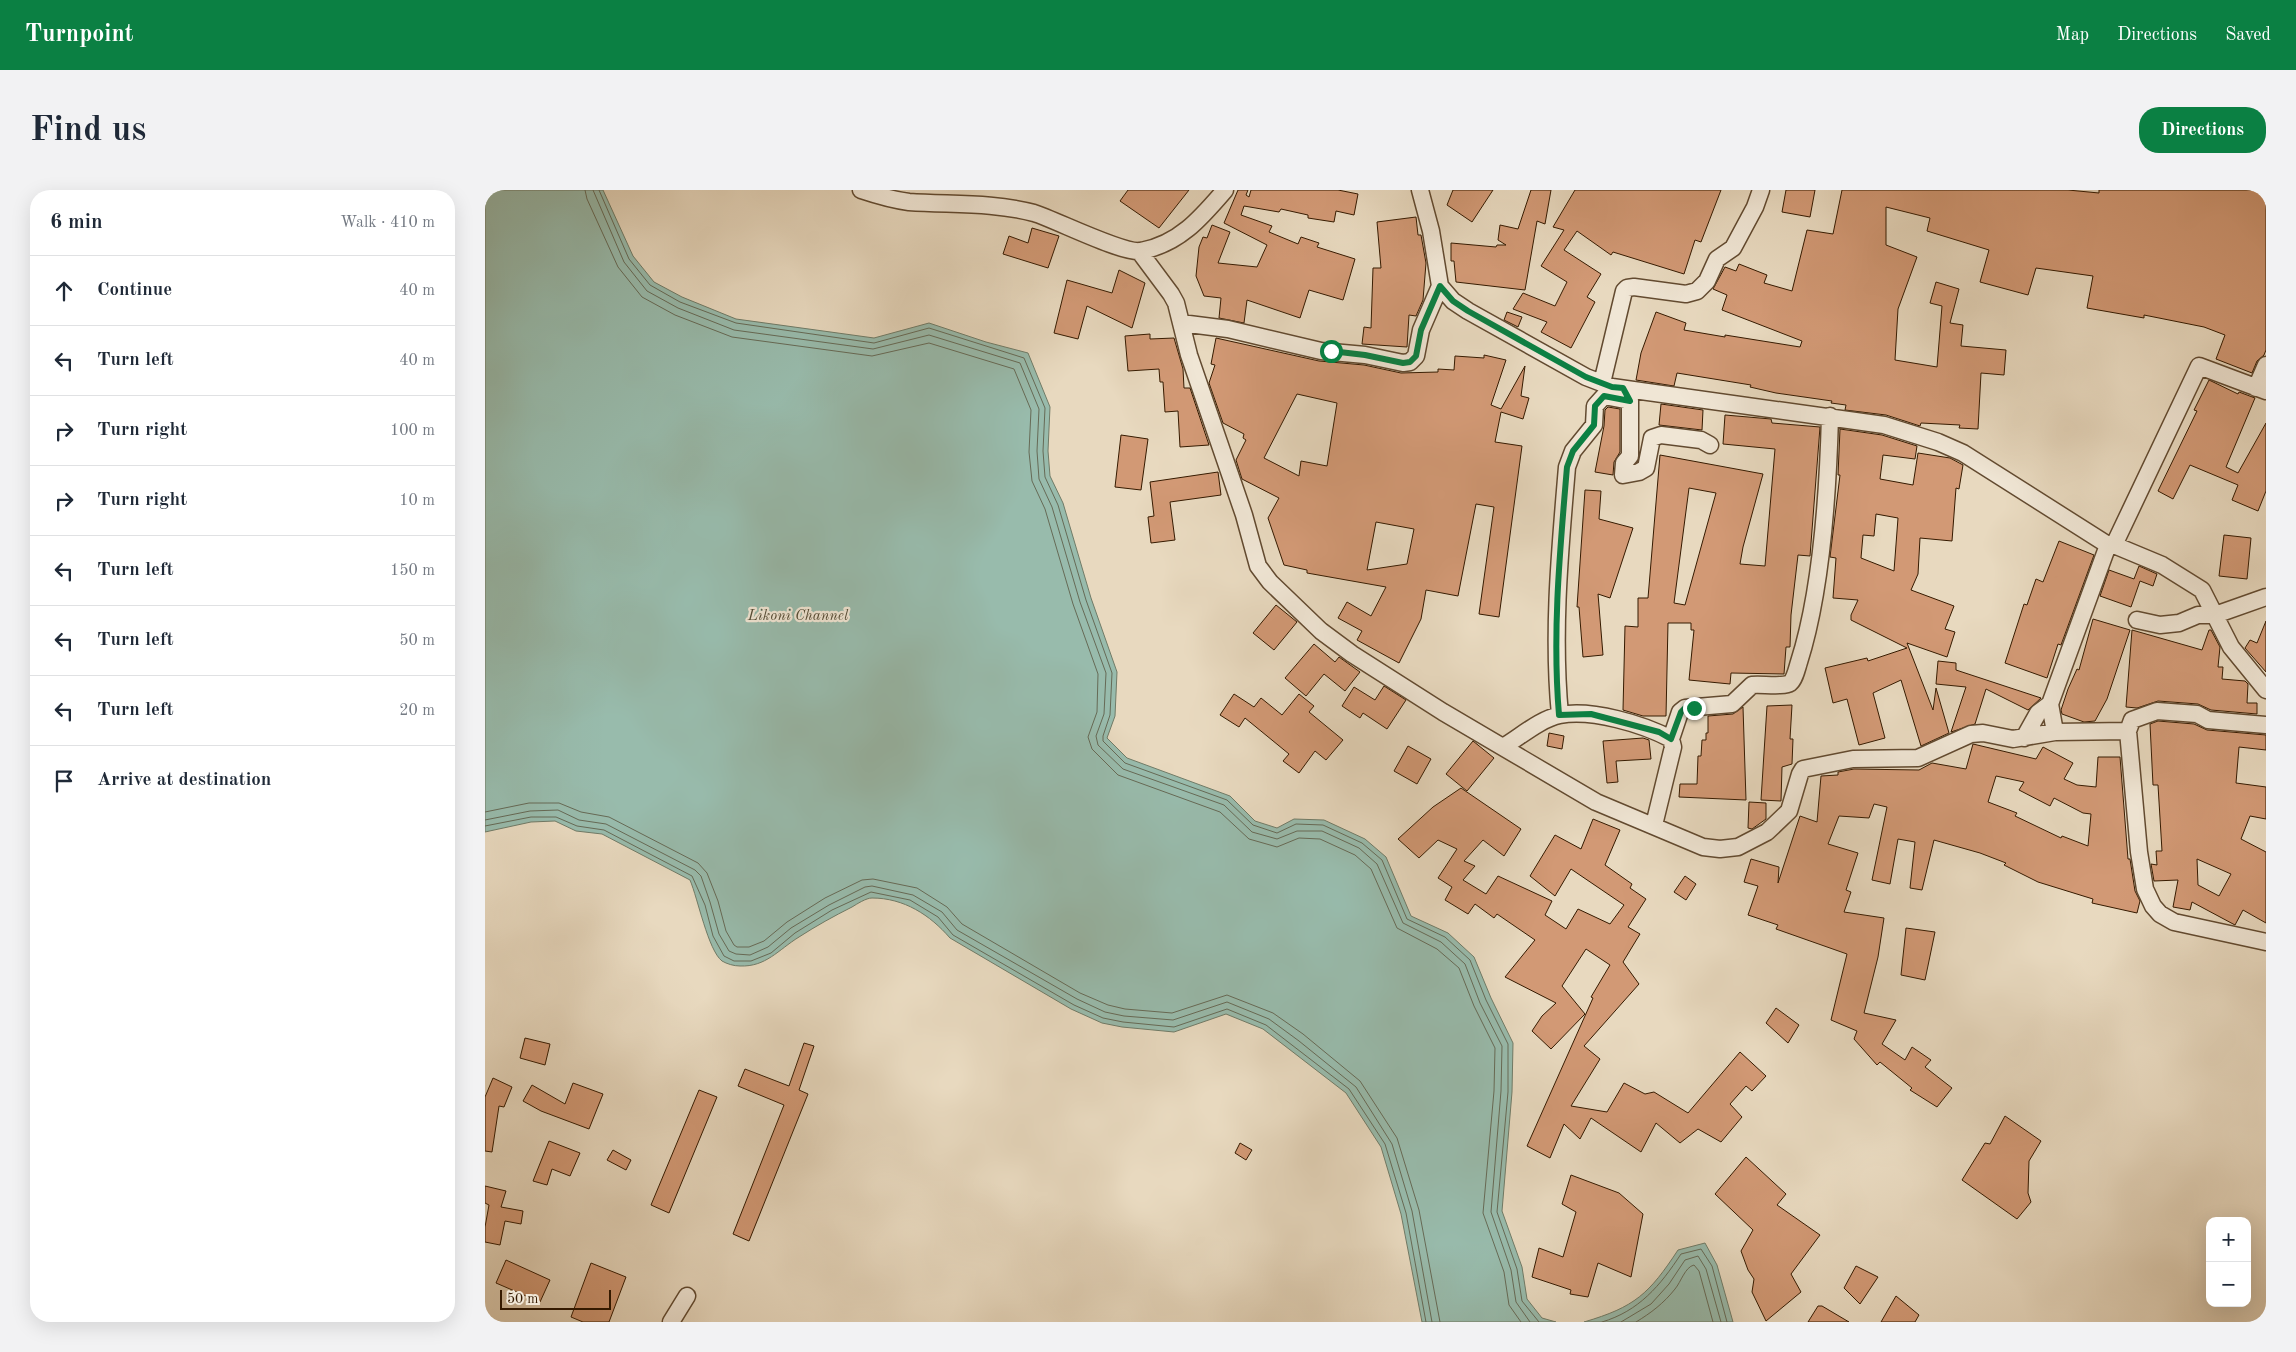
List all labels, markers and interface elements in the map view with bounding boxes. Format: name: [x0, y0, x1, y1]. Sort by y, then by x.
text: Turnpoint: [25, 23, 133, 47]
text: Map: [2056, 26, 2089, 44]
text: Directions: [2117, 26, 2197, 44]
text: Saved: [2225, 26, 2271, 44]
button: Directions: [2139, 107, 2266, 153]
text: Find us: [30, 113, 146, 148]
text: 6 min: [50, 212, 103, 233]
text: Walk · 410 m: [340, 215, 435, 231]
icon: ahead: [50, 277, 78, 305]
text: Continue: [97, 281, 172, 300]
text: 40 m: [399, 283, 435, 299]
route start: [1320, 340, 1343, 363]
icon: left: [50, 347, 78, 375]
text: Turn left: [97, 351, 174, 370]
text: 40 m: [399, 353, 435, 369]
icon: right: [50, 417, 78, 445]
text: Turn right: [97, 421, 187, 440]
text: 100 m: [390, 423, 435, 439]
icon: right: [50, 487, 78, 515]
text: Turn right: [97, 491, 187, 510]
text: 10 m: [399, 493, 435, 509]
icon: left: [50, 557, 78, 585]
text: Turn left: [97, 561, 174, 580]
text: 150 m: [390, 563, 435, 579]
water label: Likoni Channel: [747, 609, 849, 624]
icon: left: [50, 627, 78, 655]
text: Turn left: [97, 631, 174, 650]
text: 50 m: [399, 633, 435, 649]
icon: left: [50, 697, 78, 725]
route end: [1683, 697, 1706, 720]
text: Turn left: [97, 701, 174, 720]
text: 20 m: [399, 703, 435, 719]
icon: arrive: [50, 767, 78, 795]
text: Arrive at destination: [97, 771, 271, 790]
map controls: [2206, 1217, 2251, 1307]
button: +: [2206, 1217, 2251, 1262]
button: −: [2206, 1262, 2251, 1307]
scale bar: [500, 1287, 611, 1310]
text: 50 m: [507, 1292, 538, 1306]

